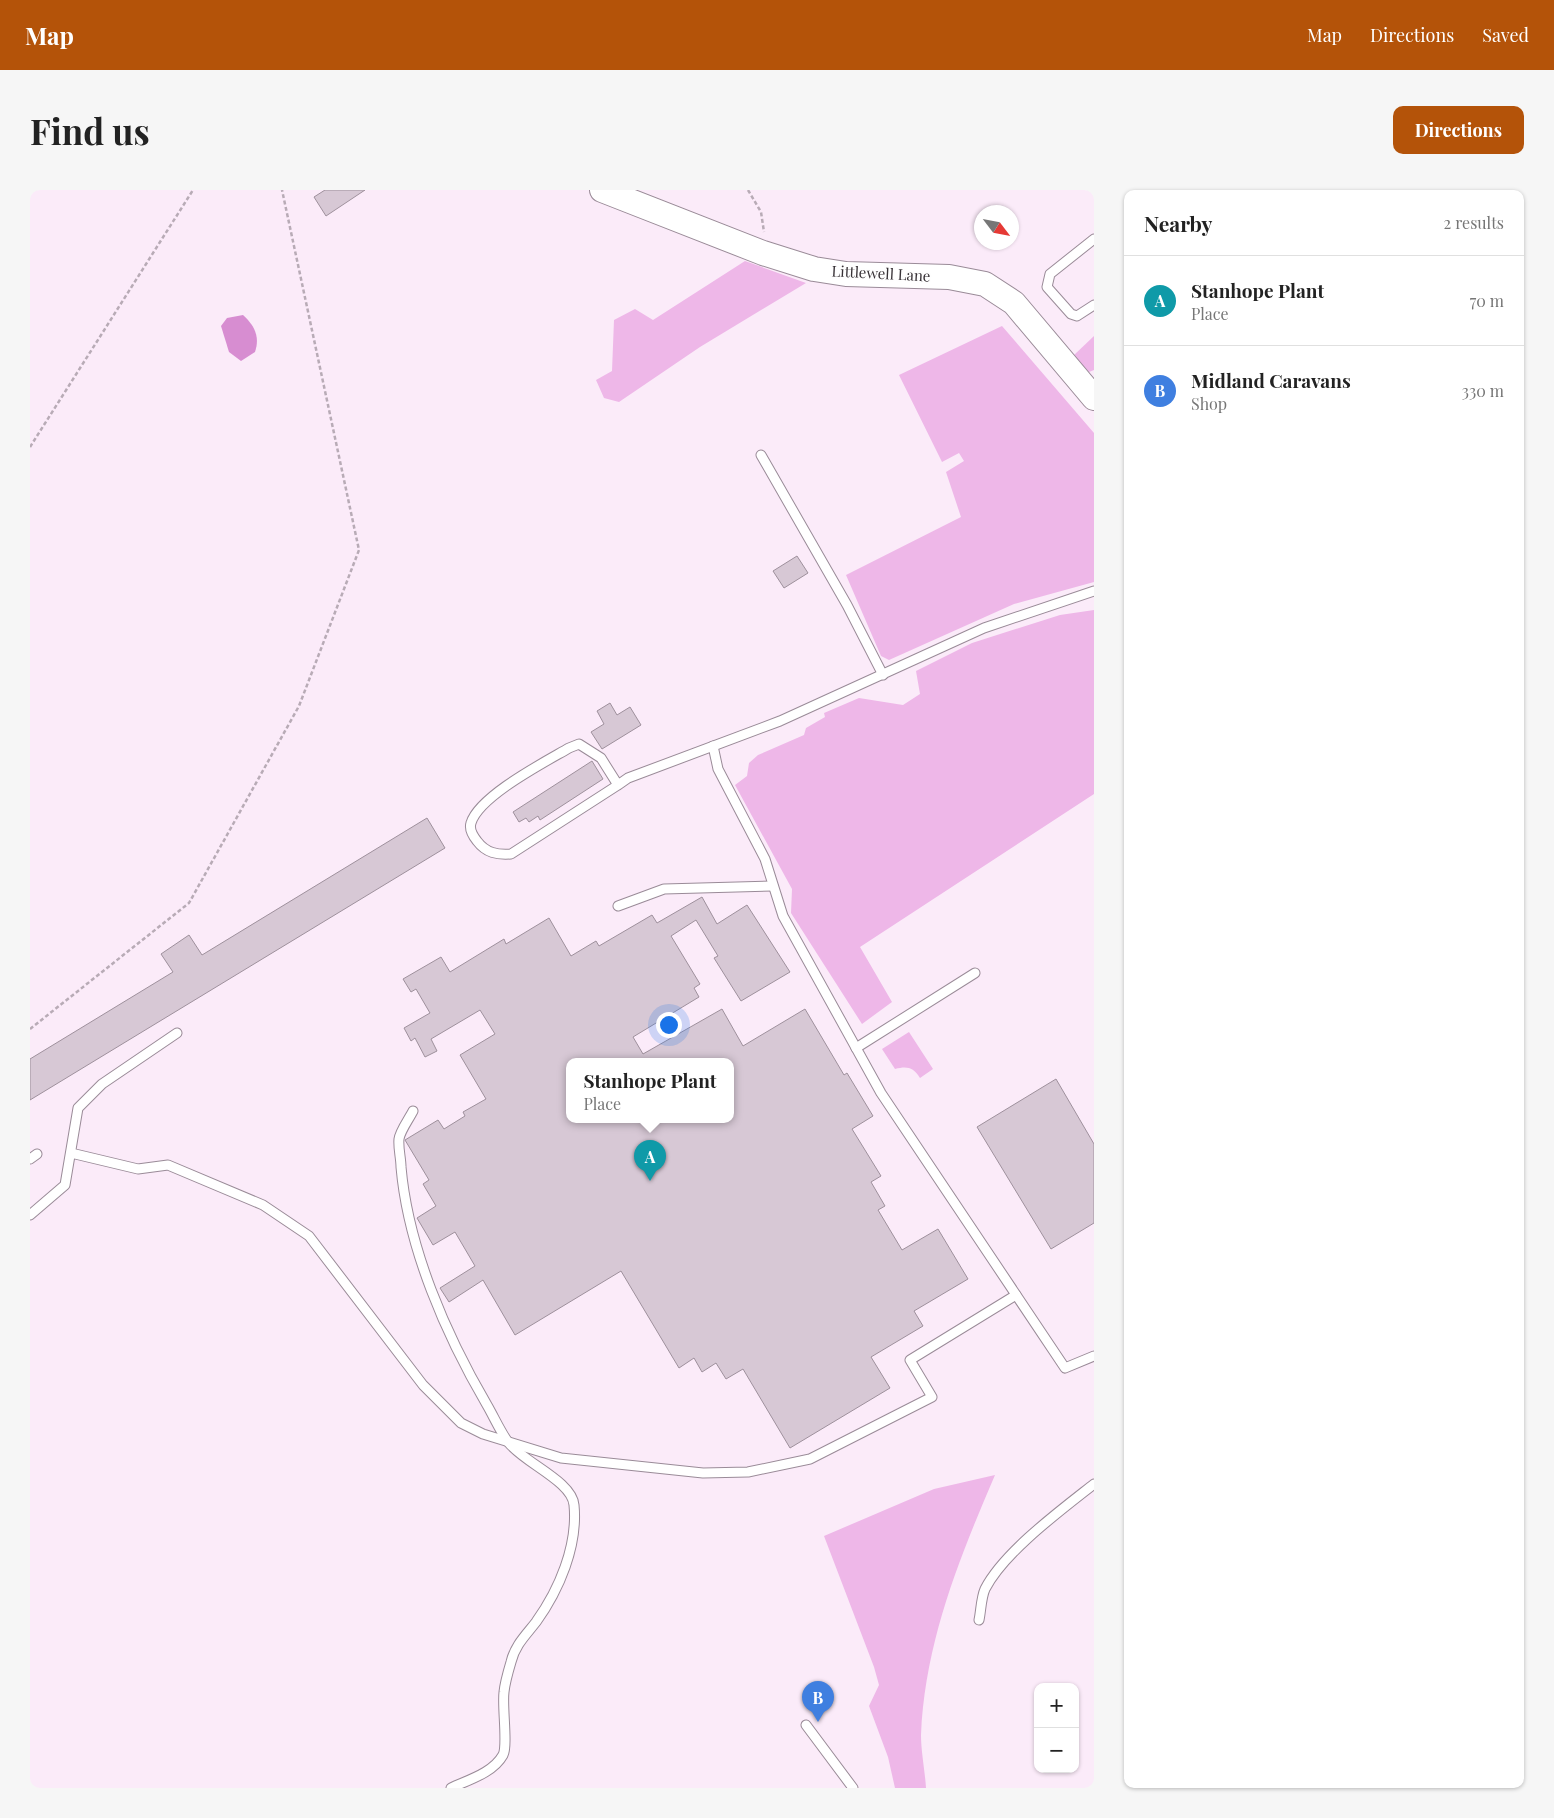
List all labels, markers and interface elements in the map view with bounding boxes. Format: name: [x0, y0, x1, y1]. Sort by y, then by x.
text: Map: [25, 19, 74, 51]
text: Map: [1307, 23, 1342, 47]
text: Directions: [1370, 23, 1454, 47]
text: Saved: [1482, 23, 1529, 47]
button: Directions: [1393, 106, 1524, 154]
text: Find us: [30, 107, 150, 154]
north arrow: [974, 205, 1019, 250]
text: Nearby: [1144, 209, 1213, 237]
text: 2 results: [1444, 212, 1504, 233]
street label: Littlewell Lane: [831, 260, 931, 286]
text: Stanhope Plant: [1191, 277, 1324, 303]
text: A: [1155, 290, 1165, 311]
text: 70 m: [1470, 290, 1504, 311]
text: Place: [1191, 303, 1229, 324]
text: Midland Caravans: [1191, 367, 1351, 393]
text: B: [1155, 380, 1165, 401]
text: 330 m: [1462, 380, 1504, 401]
text: Shop: [1191, 393, 1227, 414]
your location: [656, 1012, 682, 1038]
popup: [566, 1058, 734, 1123]
text: Stanhope Plant: [583, 1067, 717, 1093]
text: Place: [583, 1093, 621, 1114]
pin: A: [634, 1140, 666, 1181]
pin: B: [802, 1681, 834, 1722]
map controls: [1034, 1683, 1079, 1773]
button: +: [1034, 1683, 1079, 1728]
button: −: [1034, 1728, 1079, 1773]

